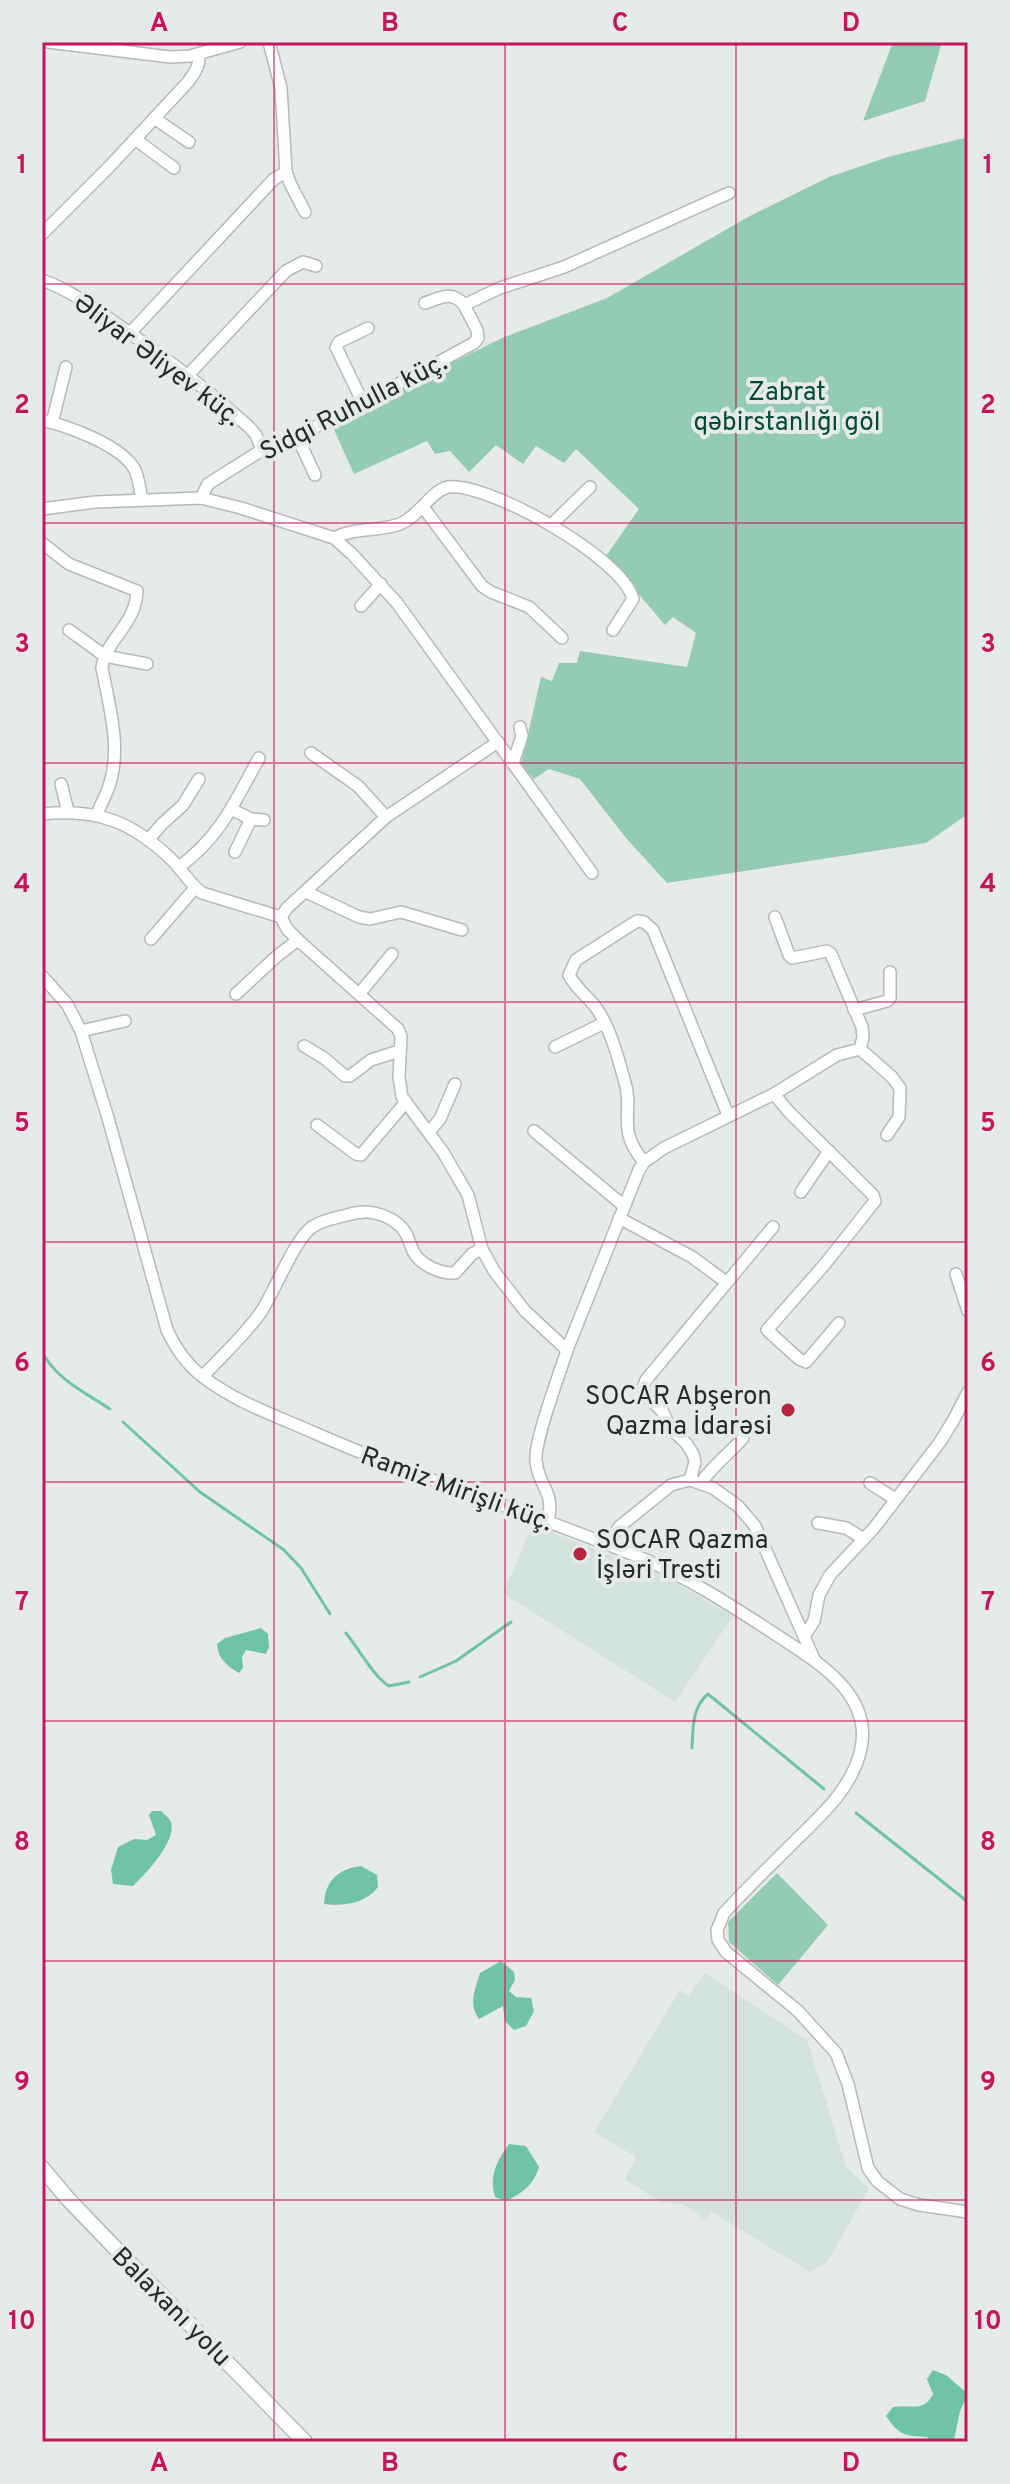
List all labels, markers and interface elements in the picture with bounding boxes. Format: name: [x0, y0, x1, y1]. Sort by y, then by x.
text: A: [150, 8, 168, 41]
text: B: [381, 8, 399, 41]
text: C: [612, 8, 628, 41]
text: D: [842, 8, 860, 41]
text: 1: [17, 150, 27, 183]
text: 1: [983, 150, 993, 183]
street label: Əliyar Əliyev küç.: [66, 287, 247, 435]
street label: Sidqi Ruhulla küç.: [255, 347, 453, 470]
park label: Zabrat qəbirstanlığı göl: [693, 377, 881, 440]
text: 2: [14, 390, 30, 423]
text: 2: [980, 390, 996, 423]
text: 3: [14, 629, 30, 662]
text: 3: [980, 629, 996, 662]
text: 4: [14, 869, 30, 902]
text: 4: [980, 869, 996, 902]
text: 5: [14, 1108, 30, 1141]
text: 5: [980, 1108, 996, 1141]
text: 6: [14, 1348, 30, 1381]
text: 6: [980, 1348, 996, 1381]
place label: SOCAR Abşeron Qazma İdarəsi: [585, 1381, 772, 1444]
marker: SOCAR Abşeron Qazma İdarəsi: [779, 1401, 797, 1419]
street label: Ramiz Mirişli küç.: [356, 1440, 557, 1540]
place label: SOCAR Qazma İşləri Tresti: [596, 1525, 769, 1588]
marker: SOCAR Qazma İşləri Tresti: [571, 1545, 589, 1563]
text: 7: [15, 1587, 29, 1620]
text: 7: [981, 1587, 995, 1620]
text: 8: [14, 1827, 30, 1860]
text: 8: [980, 1827, 996, 1860]
text: 9: [14, 2067, 30, 2100]
text: 9: [980, 2067, 996, 2100]
street label: Balaxanı yolu: [103, 2241, 237, 2375]
text: 10: [8, 2306, 36, 2339]
text: 10: [974, 2306, 1002, 2339]
text: A: [150, 2448, 168, 2481]
text: B: [381, 2448, 399, 2481]
text: C: [612, 2448, 628, 2481]
text: D: [842, 2448, 860, 2481]

